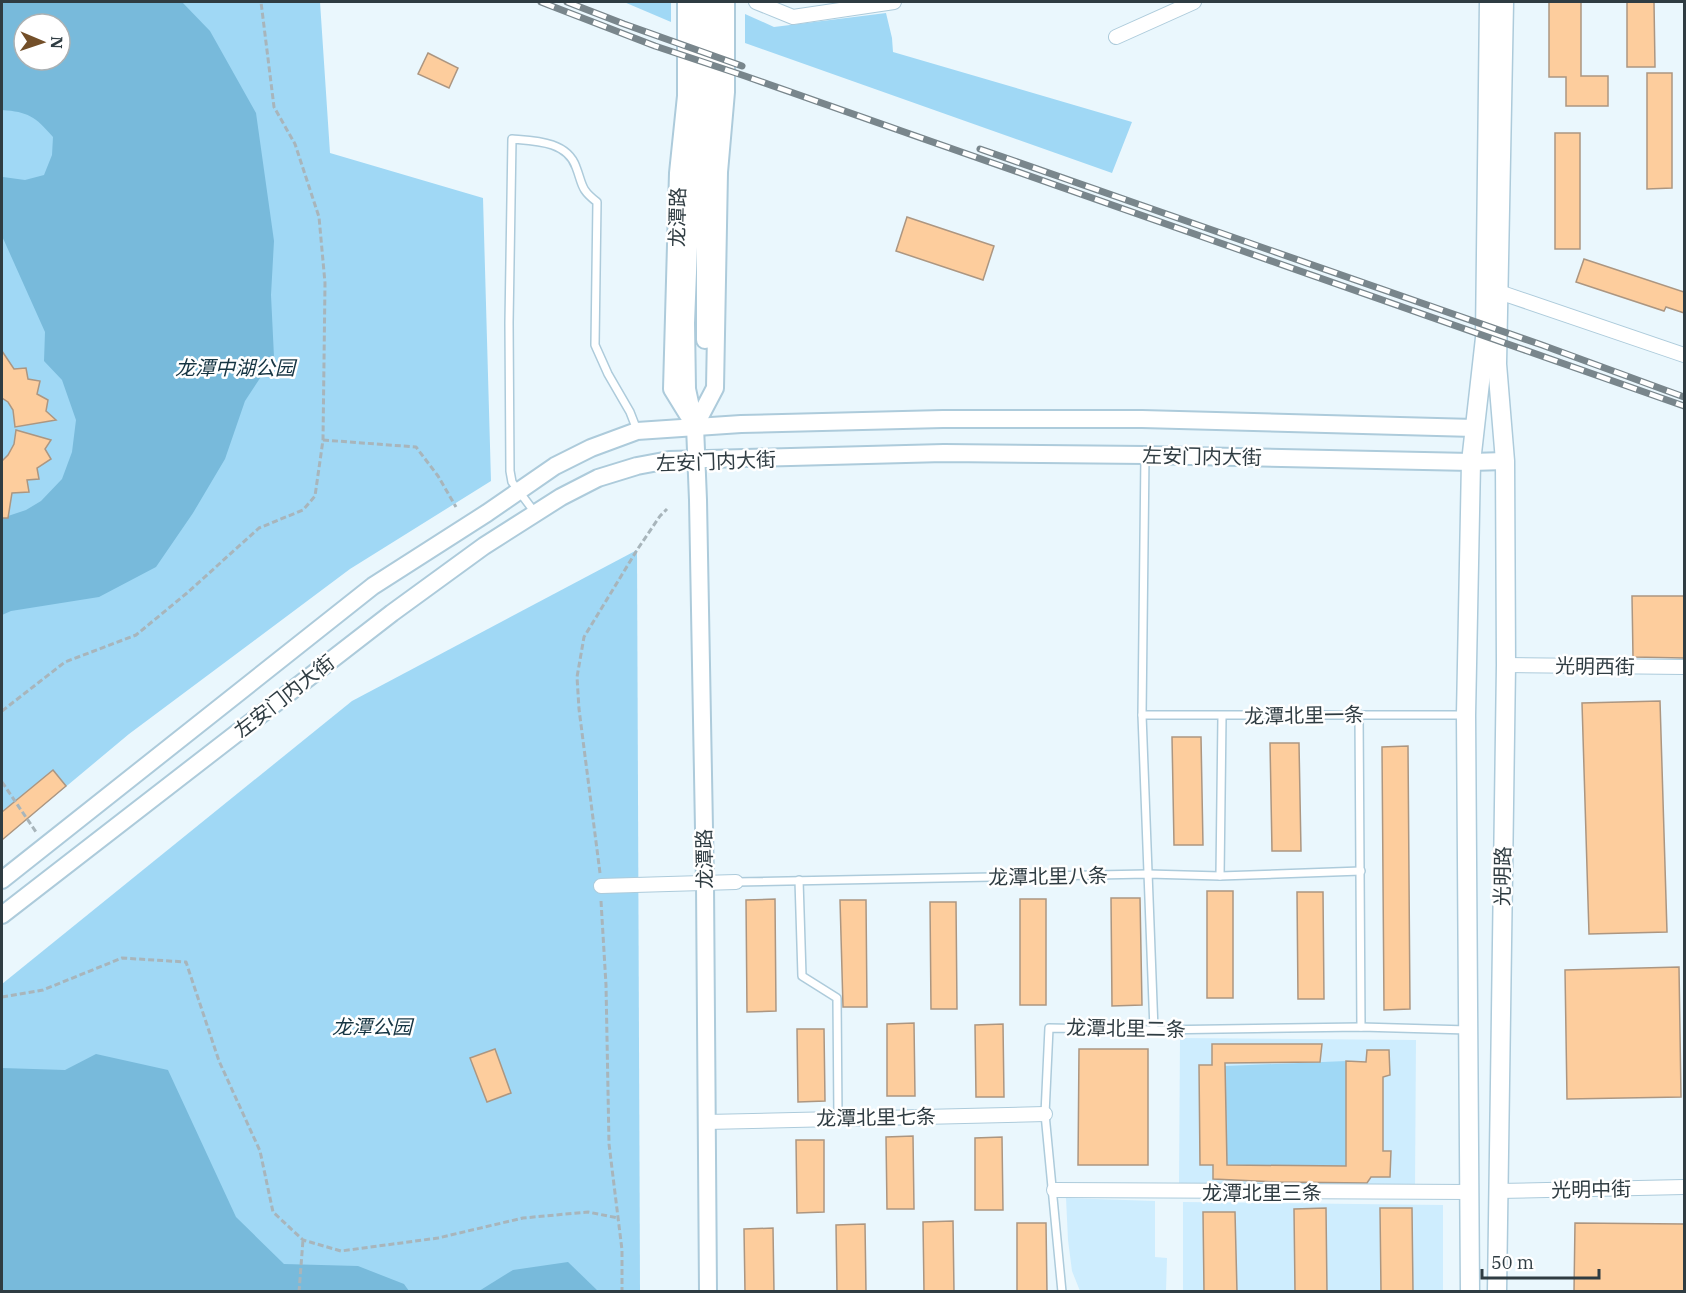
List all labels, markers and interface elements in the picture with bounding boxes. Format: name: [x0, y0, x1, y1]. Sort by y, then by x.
north arrow: [12, 12, 72, 72]
text: N: [47, 36, 67, 49]
street label: 龙潭路: [663, 187, 691, 247]
park label: 龙潭中湖公园: [175, 354, 298, 381]
street label: 左安门内大街: [1142, 441, 1262, 471]
street label: 左安门内大街: [656, 445, 776, 477]
street label: 左安门内大街: [228, 648, 340, 744]
street label: 光明西街: [1555, 652, 1635, 680]
street label: 龙潭北里一条: [1244, 700, 1364, 730]
street label: 龙潭路: [690, 829, 718, 889]
street label: 光明路: [1488, 846, 1516, 906]
street label: 龙潭北里八条: [988, 861, 1108, 891]
park label: 龙潭公园: [332, 1013, 415, 1040]
street label: 龙潭北里二条: [1066, 1013, 1186, 1043]
street label: 龙潭北里七条: [816, 1102, 936, 1132]
street label: 光明中街: [1551, 1175, 1631, 1203]
street label: 龙潭北里三条: [1202, 1179, 1322, 1206]
scale bar: [1482, 1242, 1599, 1280]
text: 50 m: [1491, 1251, 1534, 1274]

